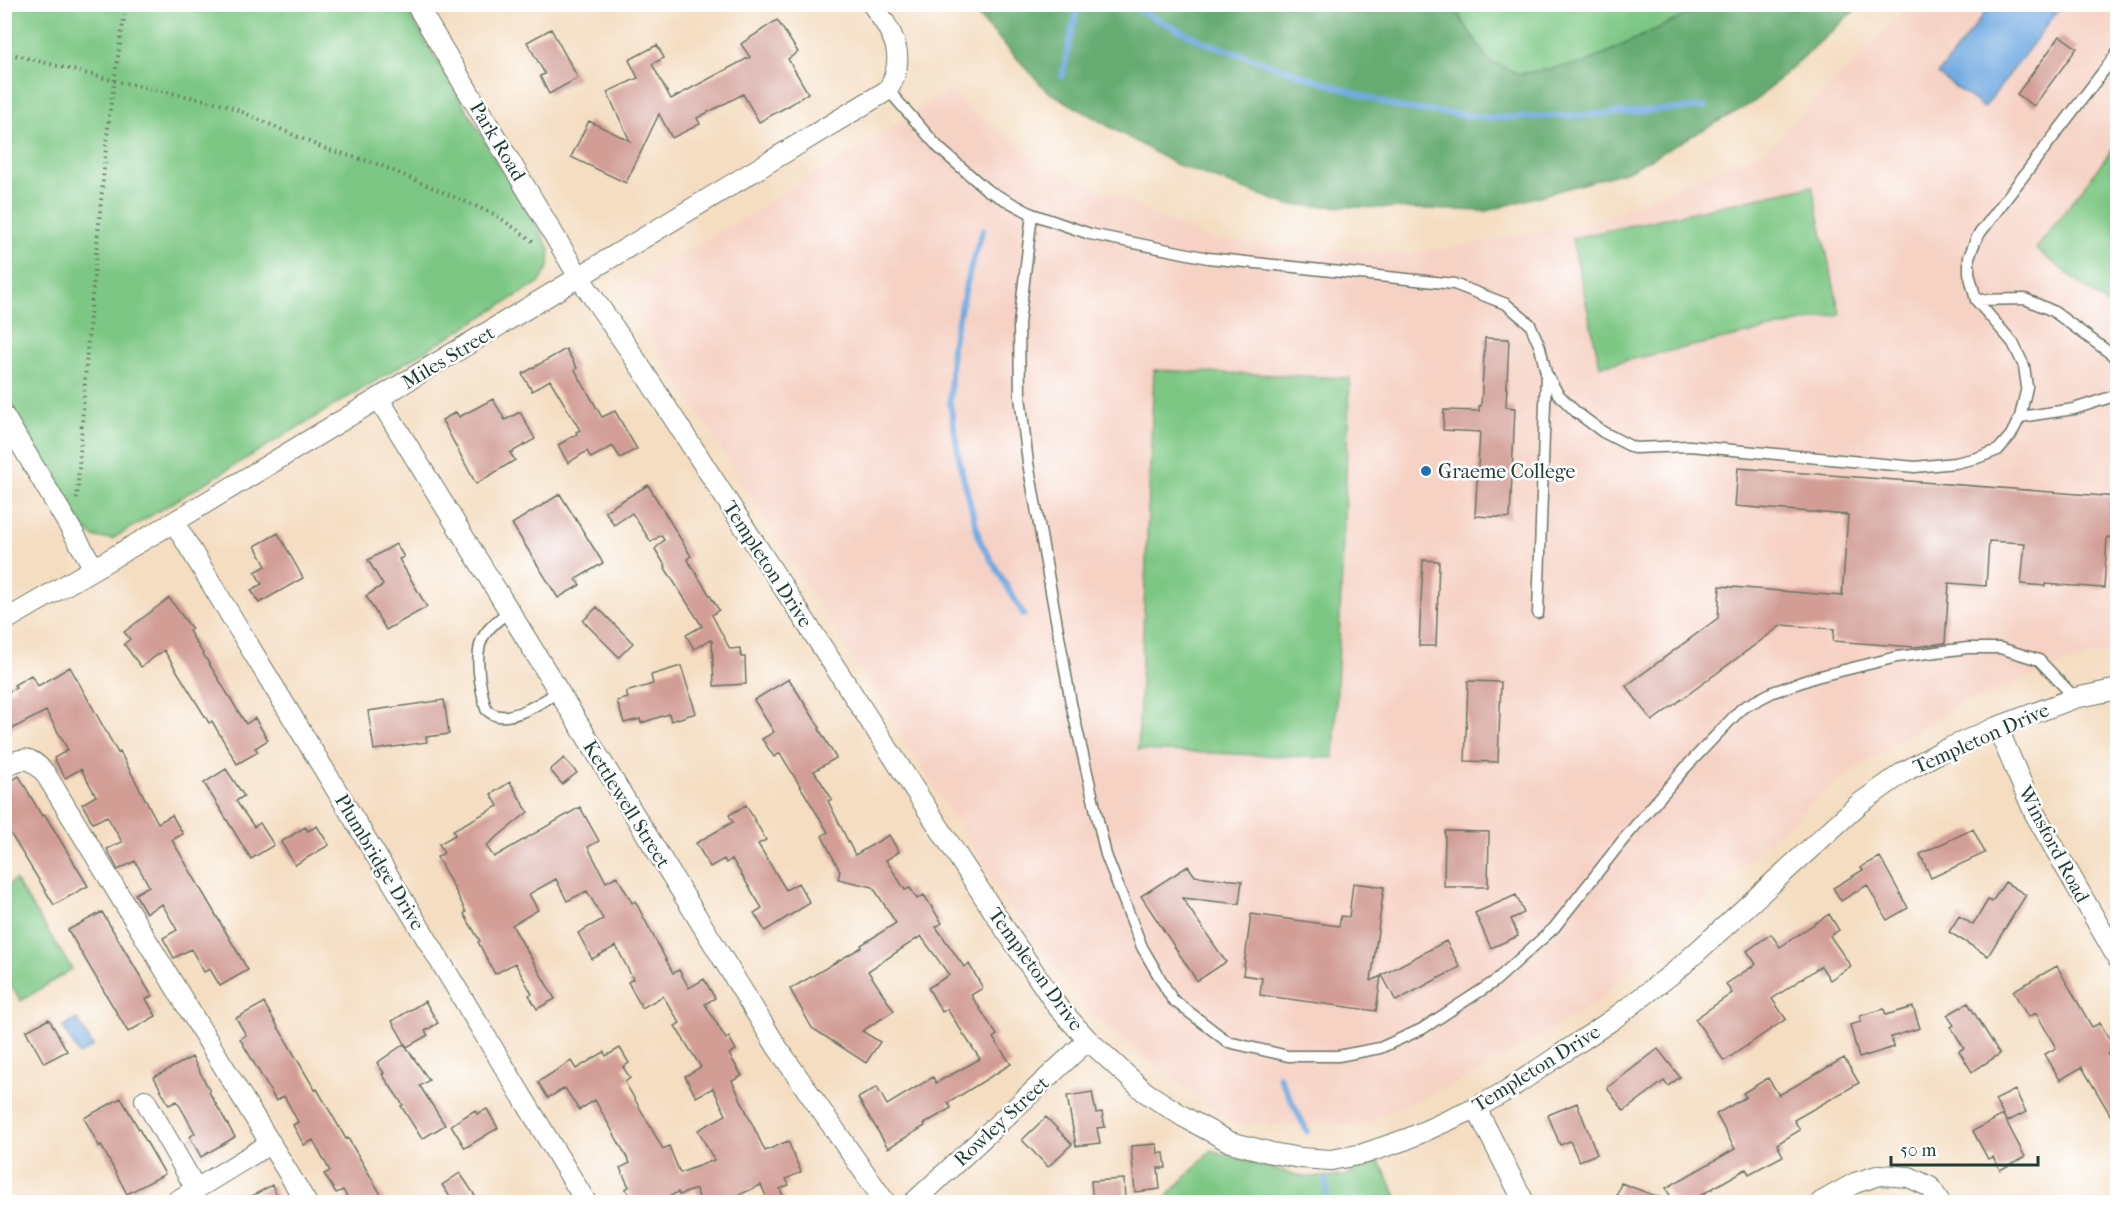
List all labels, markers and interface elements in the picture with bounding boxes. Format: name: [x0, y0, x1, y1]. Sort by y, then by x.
street label: Park Road: [465, 97, 531, 186]
street label: Miles Street: [398, 321, 499, 394]
place label: Graeme College: [1438, 460, 1575, 483]
marker: Graeme College: [1419, 464, 1433, 478]
street label: Templeton Drive: [718, 497, 817, 632]
street label: Templeton Drive: [1910, 698, 2053, 779]
street label: Kettlewell Street: [578, 736, 675, 872]
street label: Winsford Road: [2013, 781, 2094, 907]
street label: Plumbridge Drive: [330, 790, 429, 935]
street label: Templeton Drive: [983, 903, 1088, 1035]
street label: Templeton Drive: [1468, 1020, 1604, 1117]
street label: Rowley Street: [949, 1072, 1054, 1171]
scale bar: [1891, 1129, 2038, 1167]
text: 50 m: [1900, 1140, 1937, 1161]

